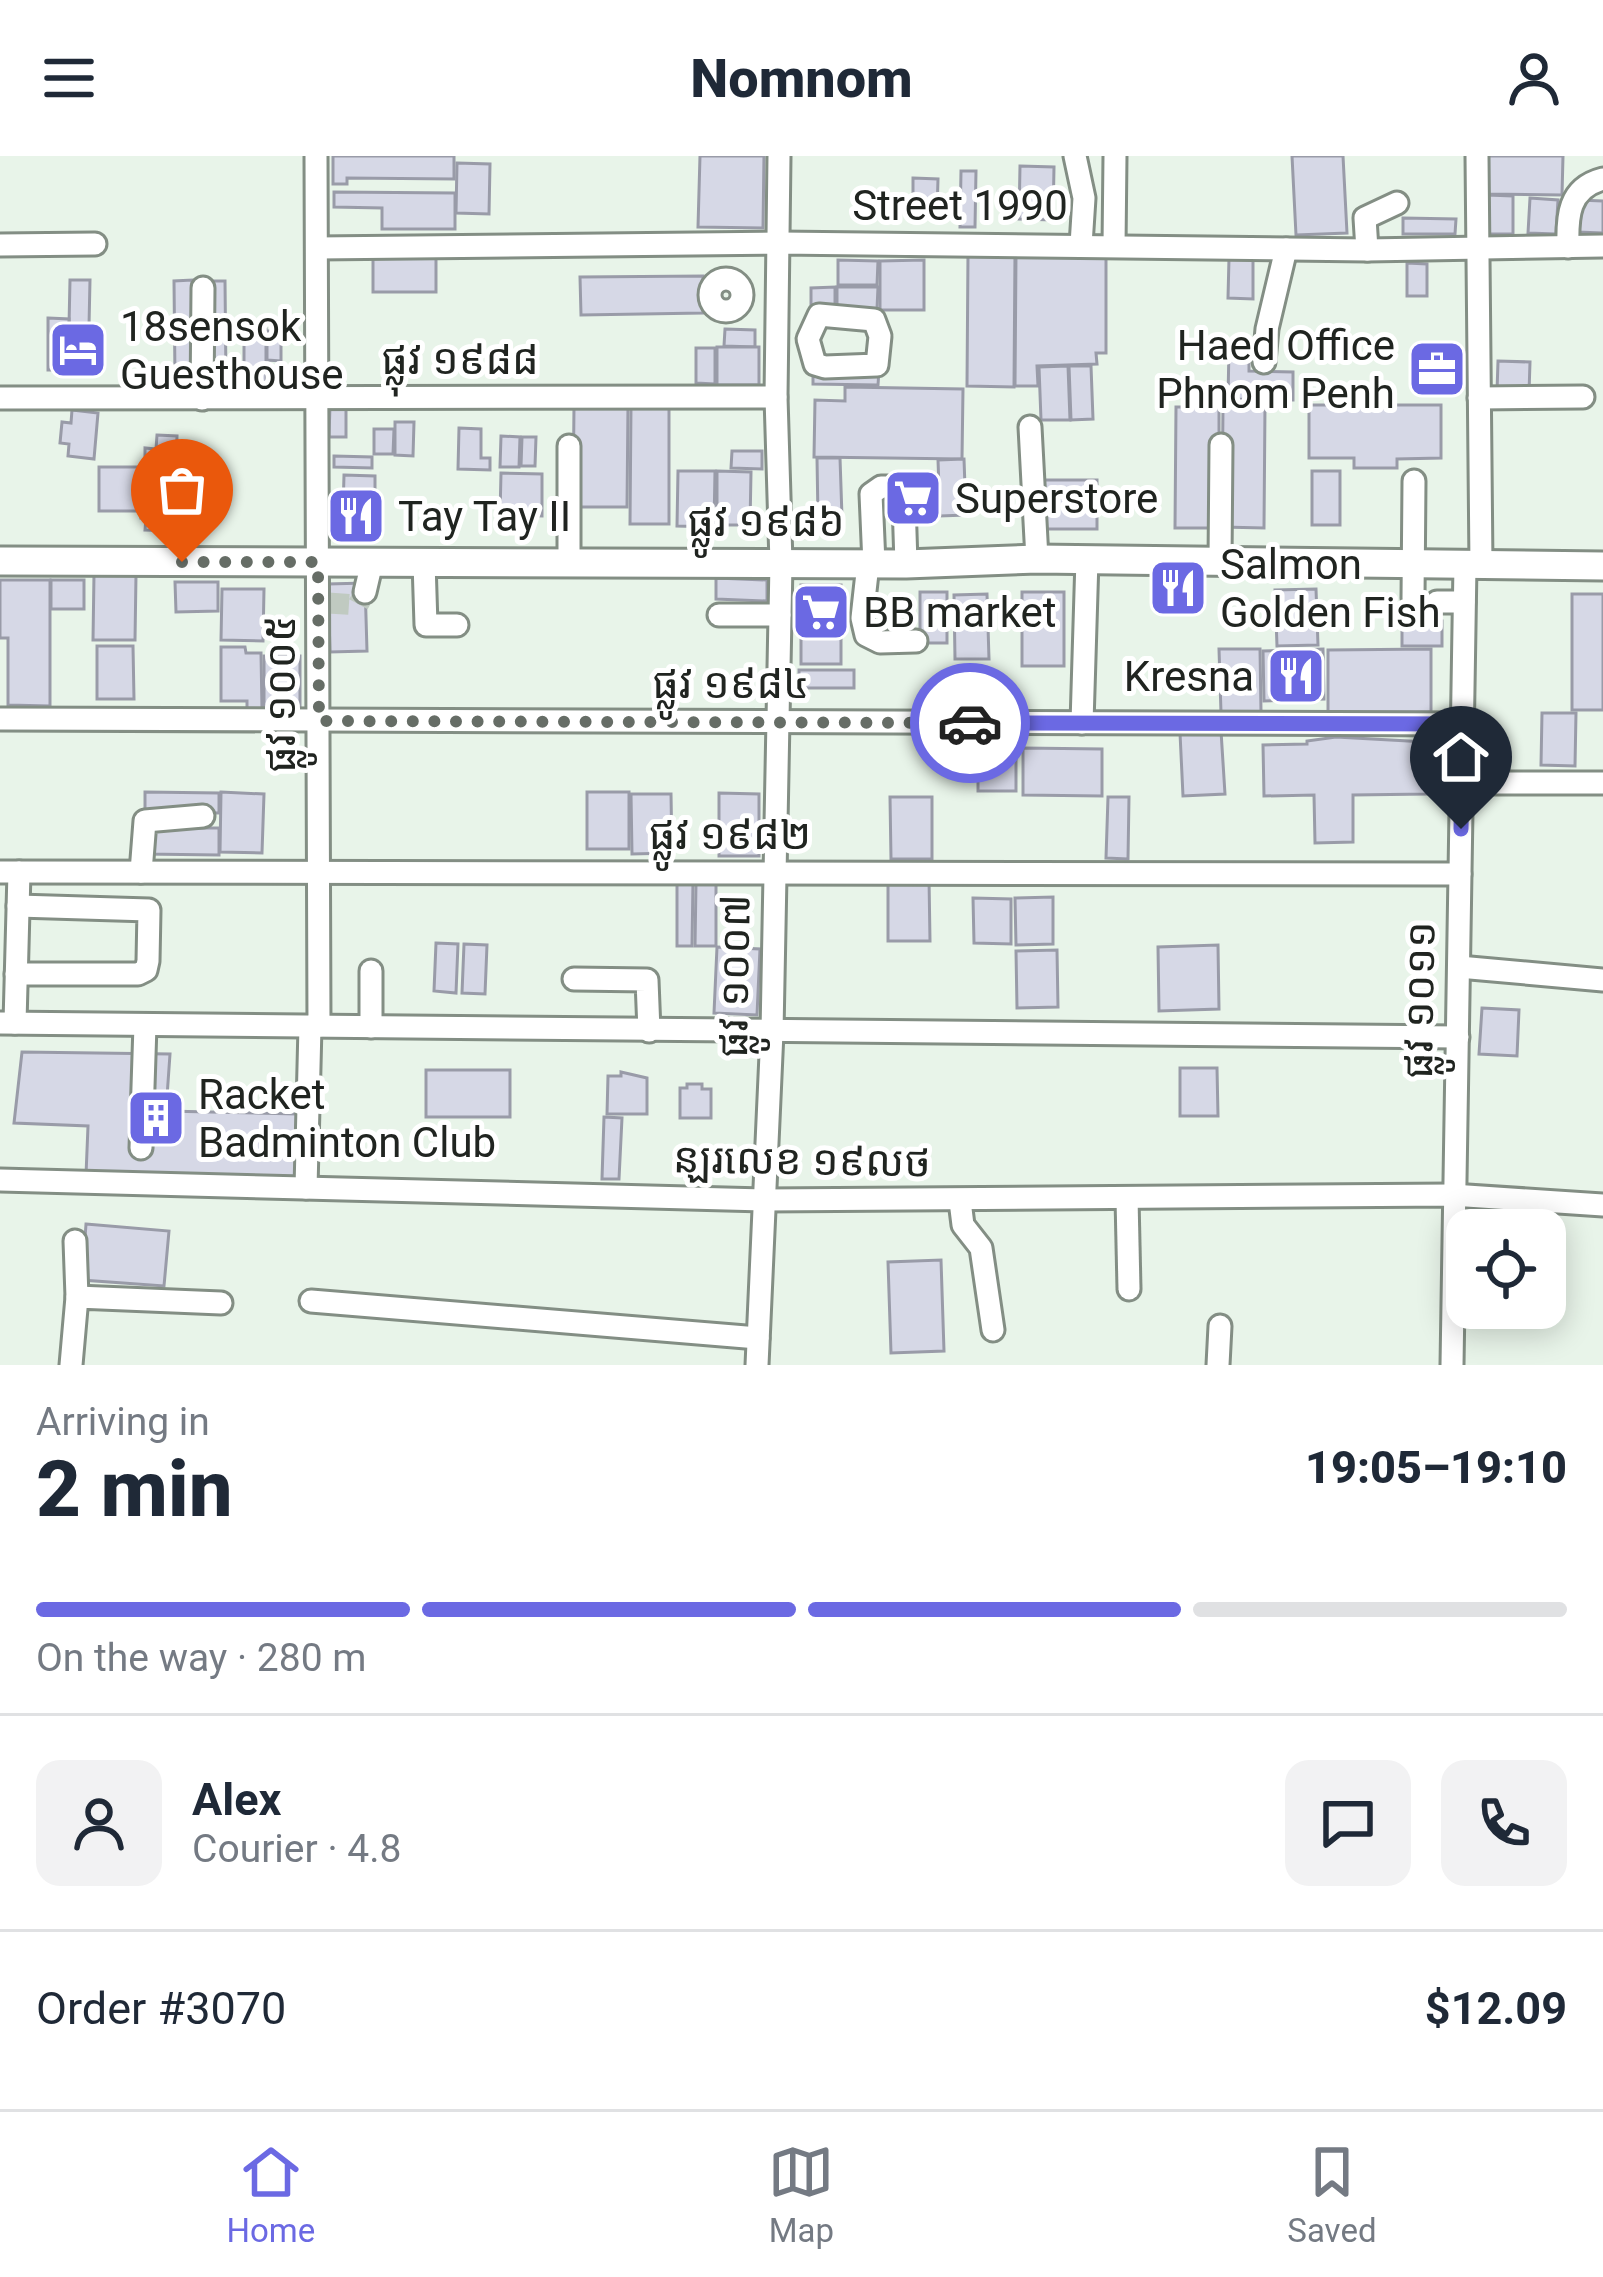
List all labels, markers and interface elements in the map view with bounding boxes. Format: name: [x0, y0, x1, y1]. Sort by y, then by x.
icon: menu: [36, 45, 102, 111]
icon: person: [1501, 45, 1567, 111]
text: Nomnom: [690, 47, 913, 110]
street label: Street 1990: [852, 181, 1068, 230]
place label: 18sensok Guesthouse: [120, 302, 344, 399]
hotel icon: 18sensok Guesthouse: [47, 319, 109, 381]
place label: Haed Office Phnom Penh: [1156, 321, 1395, 418]
street label: ផ្លុវ ១៩៨៨: [381, 335, 539, 397]
office icon: Haed Office Phnom Penh: [1406, 338, 1468, 400]
pin: [131, 439, 233, 562]
icon: bag: [149, 457, 215, 523]
supermarket icon: Superstore: [882, 467, 944, 529]
place label: Superstore: [955, 474, 1158, 523]
restaurant icon: Tay Tay II: [325, 485, 387, 547]
place label: Tay Tay II: [398, 492, 571, 541]
street label: ផ្លូវ ១៩៨៦: [687, 497, 845, 558]
place label: Salmon Golden Fish: [1220, 540, 1441, 637]
restaurant icon: Salmon Golden Fish: [1147, 557, 1209, 619]
supermarket icon: BB market: [790, 581, 852, 643]
place label: BB market: [863, 588, 1057, 637]
street label: ផ្លូវ ១០០៥: [256, 615, 317, 773]
restaurant icon: Kresna: [1265, 645, 1327, 707]
place label: Kresna: [1124, 652, 1254, 701]
street label: ផ្លូវ ១៩៨៤: [652, 659, 810, 720]
courier: [910, 663, 1030, 783]
icon: car: [937, 690, 1003, 756]
pin: [1410, 706, 1512, 829]
icon: home: [1428, 724, 1494, 790]
street label: ផ្លូវ ១៩៨២: [649, 810, 811, 871]
street label: ផ្លូវ ១០០៧: [708, 894, 772, 1058]
street label: ផ្លូវ ១០១១: [1393, 921, 1457, 1079]
place label: Racket Badminton Club: [198, 1070, 496, 1167]
building icon: Racket Badminton Club: [125, 1087, 187, 1149]
street label: ន្ឡរលេខ ១៩លថ: [673, 1133, 931, 1188]
map controls: [1446, 1209, 1566, 1329]
button: locate: [1446, 1209, 1566, 1329]
text: Arriving in: [36, 1399, 210, 1445]
text: 19:05–19:10: [1305, 1441, 1567, 1494]
text: 2 min: [36, 1444, 233, 1535]
text: On the way · 280 m: [36, 1635, 367, 1681]
button: person: [36, 1760, 162, 1886]
button: chat: [1285, 1760, 1411, 1886]
button: phone: [1441, 1760, 1567, 1886]
text: Alex: [192, 1773, 281, 1826]
text: Courier · 4.8: [192, 1826, 401, 1872]
text: Order #3070: [36, 1982, 286, 2035]
text: $12.09: [1425, 1982, 1567, 2035]
tab: Home: [227, 2139, 315, 2250]
tab: Map: [768, 2139, 834, 2250]
tab: Saved: [1287, 2139, 1377, 2250]

